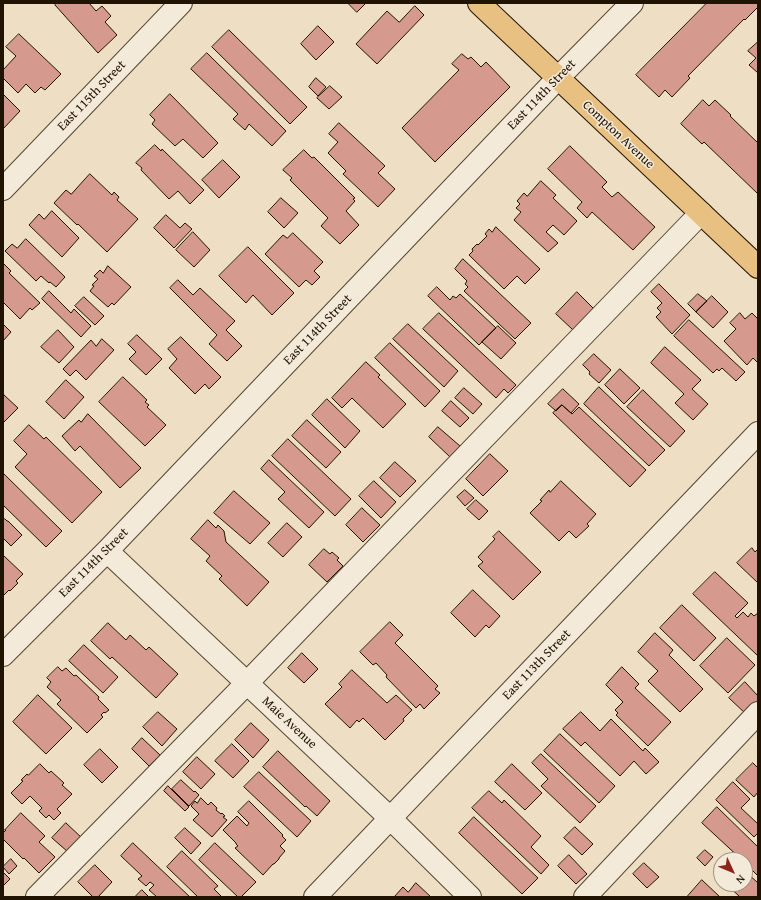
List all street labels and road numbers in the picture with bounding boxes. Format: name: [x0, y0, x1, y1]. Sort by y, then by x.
street label: East 114th Street: [505, 57, 579, 133]
street label: East 115th Street: [55, 58, 129, 134]
street label: Compton Avenue: [579, 98, 657, 172]
street label: East 114th Street: [281, 292, 355, 368]
street label: East 114th Street: [56, 525, 132, 601]
street label: East 113th Street: [500, 627, 574, 703]
street label: Maie Avenue: [258, 694, 320, 752]

